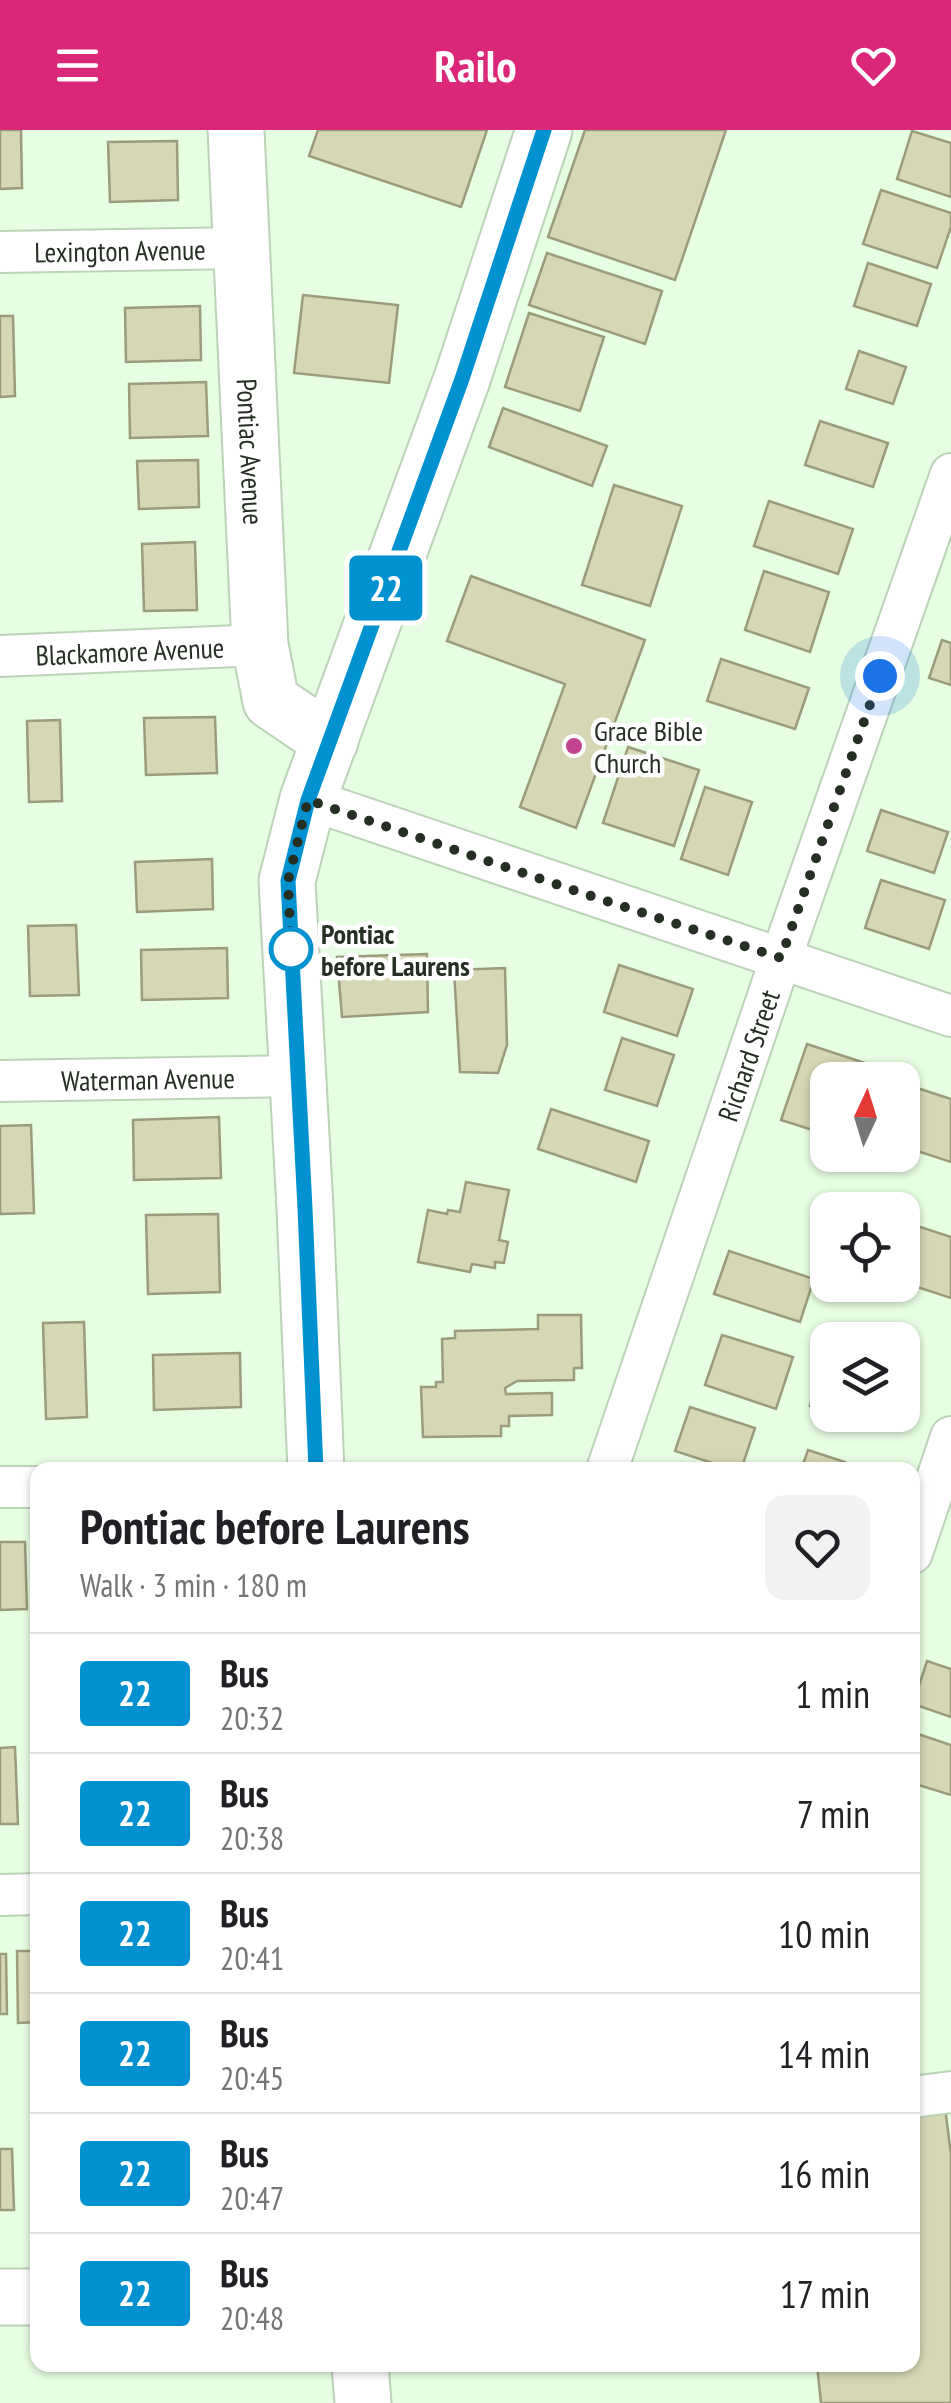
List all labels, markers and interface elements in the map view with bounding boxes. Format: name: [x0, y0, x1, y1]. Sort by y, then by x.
text: Railo: [434, 36, 517, 94]
icon: menu: [50, 38, 105, 93]
icon: heart: [846, 38, 901, 93]
street label: Lexington Avenue: [34, 230, 206, 270]
street label: Pontiac Avenue: [229, 378, 273, 526]
line badge: 22: [341, 556, 431, 620]
text: 22: [369, 565, 403, 611]
street label: Blackamore Avenue: [35, 628, 225, 673]
your location: [855, 651, 905, 701]
place label: Grace Bible Church: [594, 712, 703, 781]
marker: Grace Bible Church: [563, 735, 585, 757]
place label: Pontiac before Laurens: [321, 915, 470, 984]
marker: Pontiac before Laurens: [270, 928, 312, 970]
street label: Richard Street: [708, 984, 788, 1126]
street label: Waterman Avenue: [61, 1059, 235, 1098]
north arrow: [810, 1062, 920, 1172]
map controls: [810, 1062, 920, 1432]
button: locate: [810, 1192, 920, 1302]
button: layers: [810, 1322, 920, 1432]
text: Pontiac before Laurens: [80, 1495, 470, 1557]
button: heart: [765, 1495, 870, 1600]
text: Walk · 3 min · 180 m: [80, 1564, 307, 1606]
text: Bus: [220, 1648, 269, 1697]
text: 1 min: [795, 1669, 870, 1718]
text: 22: [118, 1670, 152, 1716]
text: 20:32: [220, 1697, 284, 1739]
text: Bus: [220, 1768, 269, 1817]
text: 7 min: [797, 1789, 870, 1838]
text: 22: [118, 1790, 152, 1836]
text: 20:38: [220, 1817, 284, 1859]
text: Bus: [220, 1888, 269, 1937]
text: 10 min: [778, 1909, 870, 1958]
text: 22: [118, 1910, 152, 1956]
text: 20:41: [220, 1937, 284, 1979]
text: Bus: [220, 2008, 269, 2057]
text: 14 min: [778, 2029, 870, 2078]
text: 22: [118, 2030, 152, 2076]
text: 20:45: [220, 2057, 284, 2099]
text: Bus: [220, 2128, 269, 2177]
text: 16 min: [778, 2149, 870, 2198]
text: 22: [118, 2150, 152, 2196]
text: 20:47: [220, 2177, 284, 2219]
text: Bus: [220, 2248, 269, 2297]
text: 17 min: [780, 2269, 870, 2318]
text: 22: [118, 2270, 152, 2316]
text: 20:48: [220, 2297, 284, 2339]

